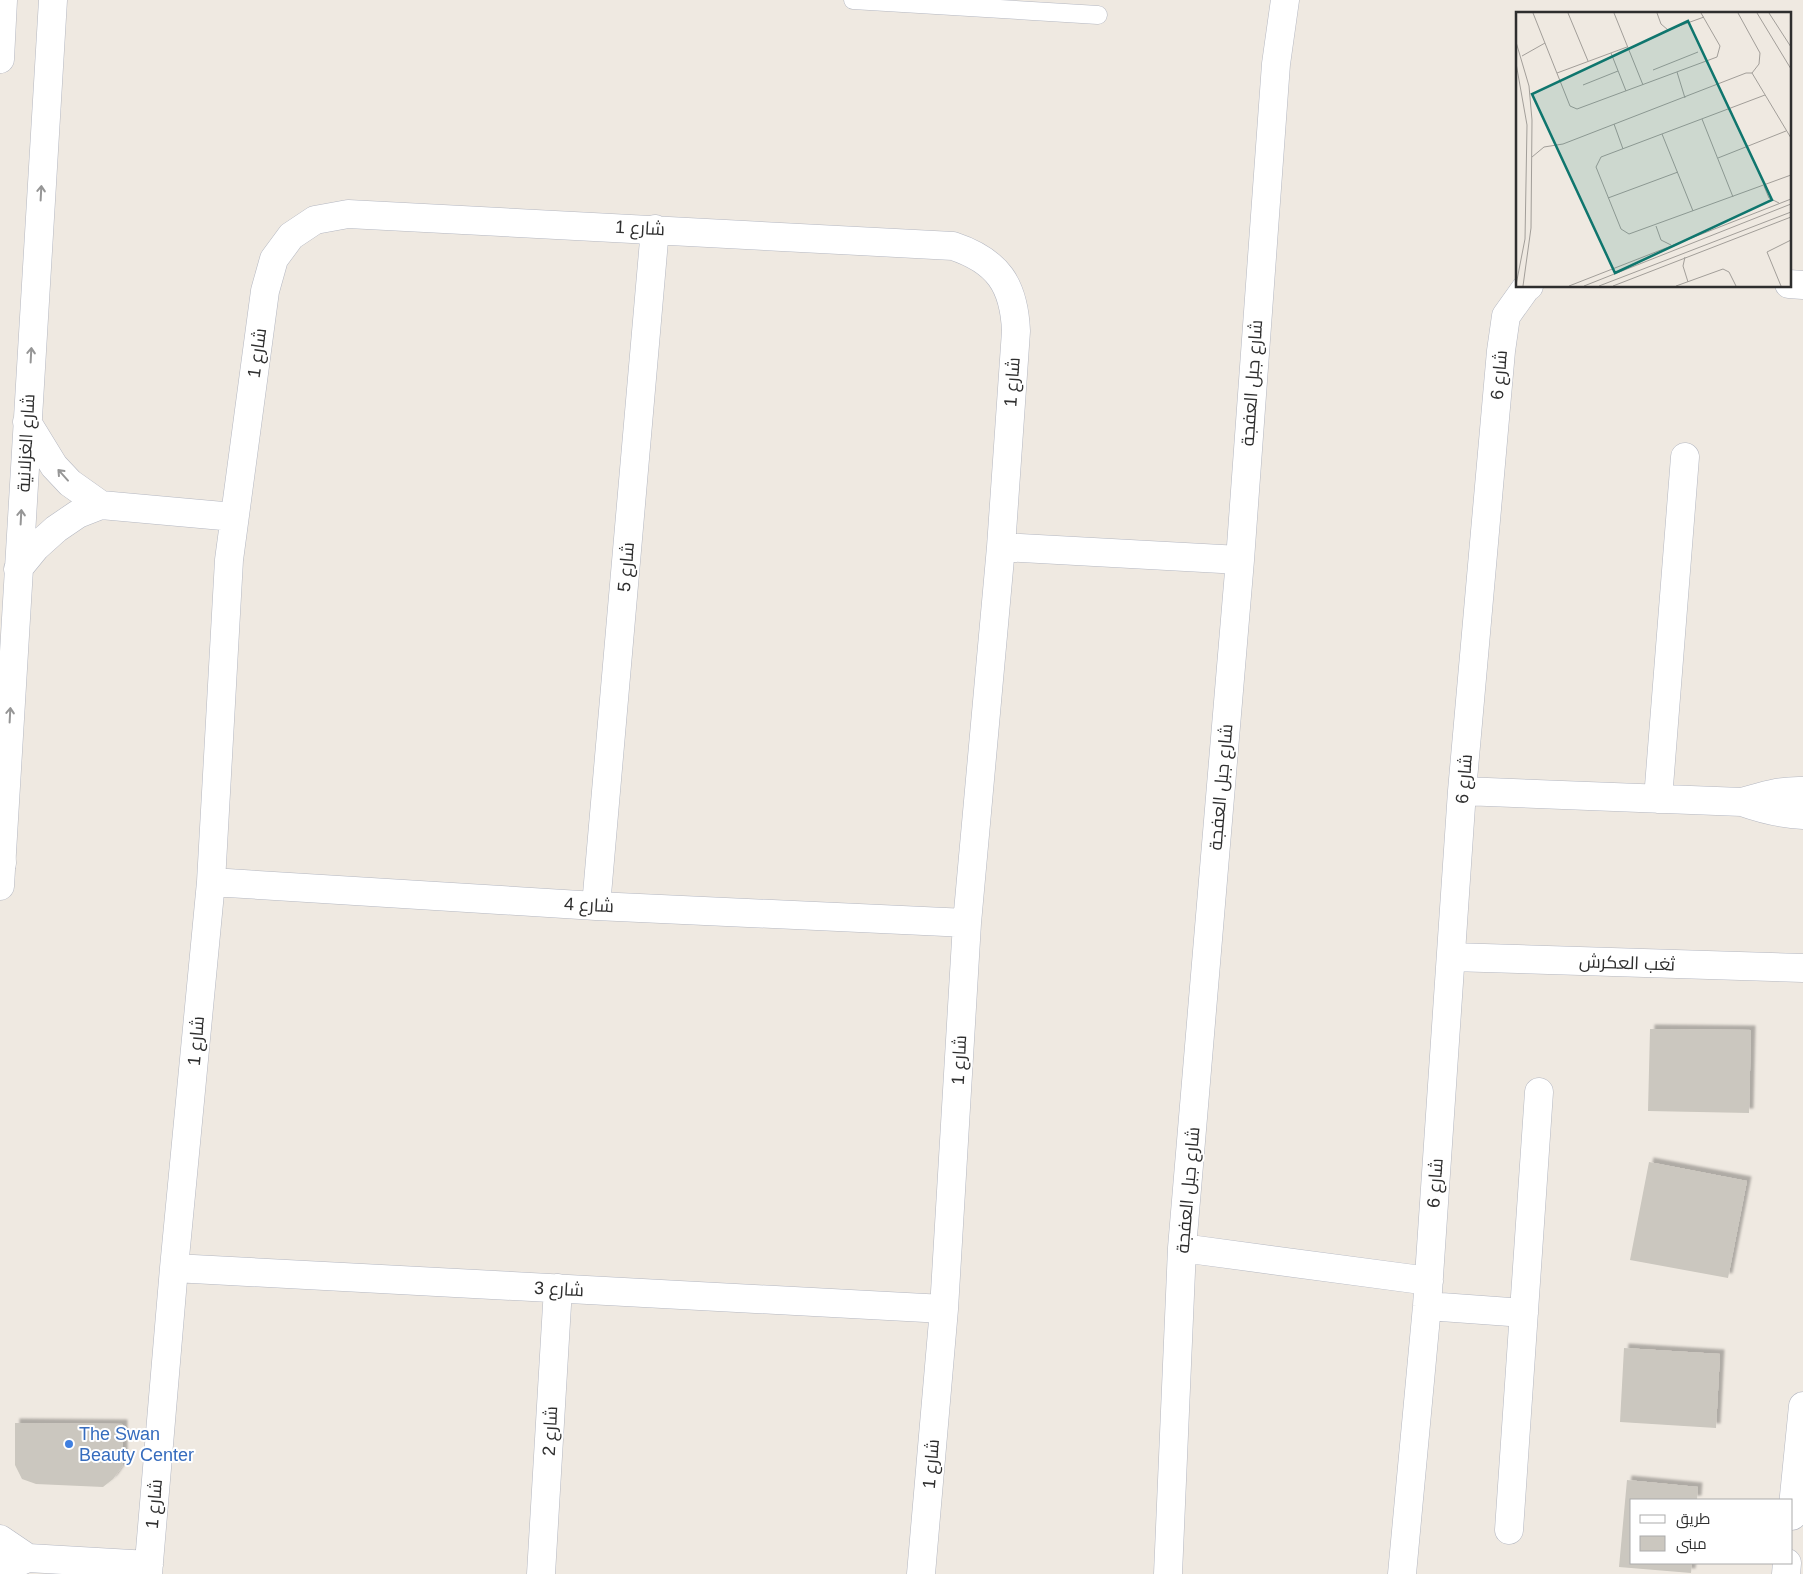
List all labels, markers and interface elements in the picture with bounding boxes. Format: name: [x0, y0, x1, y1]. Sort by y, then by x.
inset map: [1516, 12, 1790, 288]
one-way arrow: [37, 185, 46, 201]
street label: شارع 1: [614, 217, 665, 241]
street label: شارع جبل العفجة: [1238, 319, 1268, 447]
street label: شارع 1: [244, 327, 272, 379]
one-way arrow: [27, 348, 36, 364]
street label: شارع 6: [1487, 349, 1513, 401]
street label: شارع 1: [1000, 356, 1026, 408]
street label: شارع الغزلانية: [13, 393, 41, 493]
one-way arrow: [57, 469, 69, 482]
one-way arrow: [17, 510, 26, 526]
street label: شارع 5: [614, 541, 640, 593]
one-way arrow: [5, 707, 14, 723]
street label: شارع جبل العفجة: [1206, 723, 1238, 851]
street label: شارع 6: [1452, 753, 1478, 805]
street label: شارع 4: [563, 894, 614, 918]
street label: ثغب العكرش: [1579, 951, 1676, 976]
street label: شارع 1: [184, 1015, 210, 1067]
street label: شارع 1: [948, 1035, 972, 1086]
street label: شارع جبل العفجة: [1173, 1126, 1205, 1254]
street label: شارع 6: [1423, 1157, 1449, 1209]
street label: شارع 3: [533, 1278, 584, 1302]
street label: شارع 2: [539, 1406, 563, 1457]
place label: The Swan Beauty Center: [79, 1424, 194, 1465]
marker: The Swan Beauty Center: [63, 1438, 75, 1450]
street label: شارع 1: [919, 1438, 945, 1490]
street label: شارع 1: [142, 1478, 168, 1530]
legend: [1630, 1499, 1793, 1564]
text: طريق: [1676, 1510, 1710, 1529]
text: مبنى: [1676, 1535, 1707, 1554]

